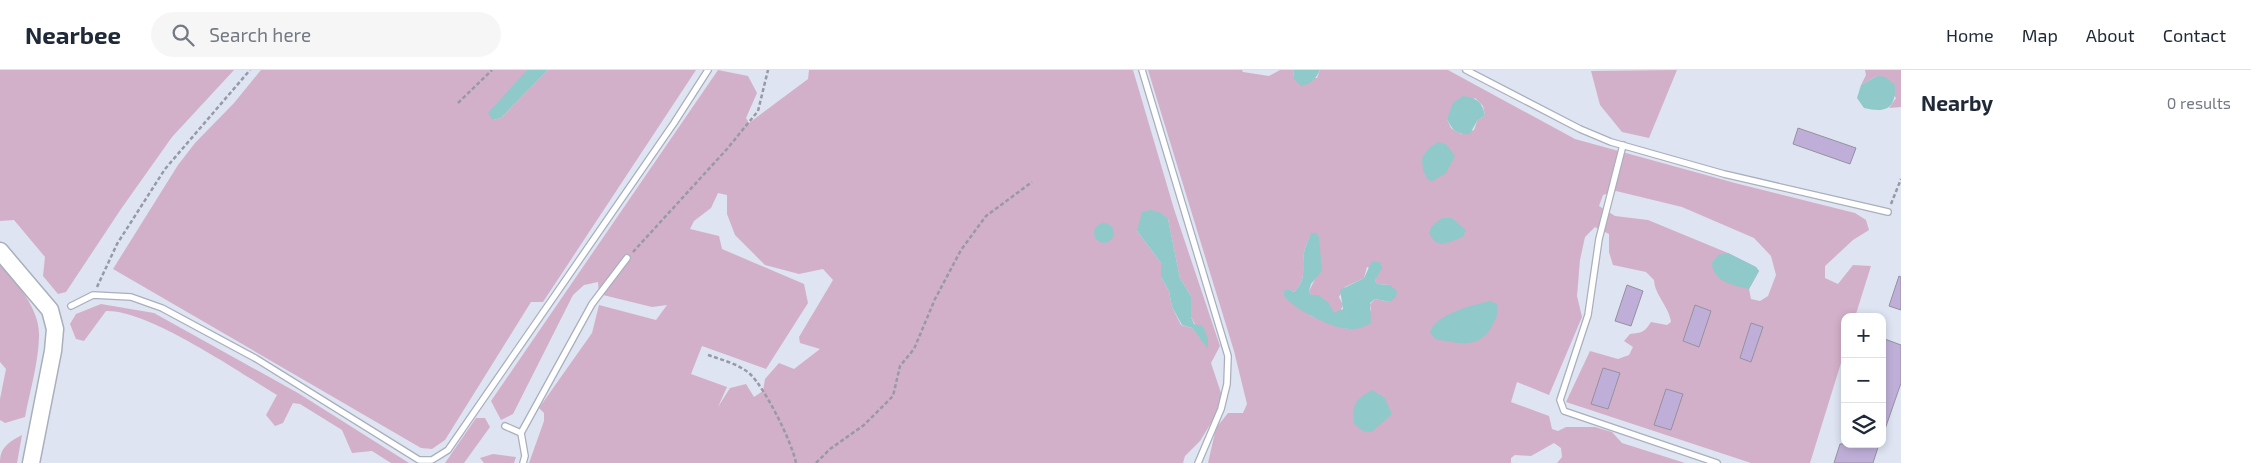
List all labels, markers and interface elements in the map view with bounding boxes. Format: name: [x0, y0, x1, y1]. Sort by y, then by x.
search box: [151, 12, 501, 57]
text: Nearbee: [25, 20, 121, 49]
icon: search: [169, 21, 197, 49]
text: Search here: [209, 23, 311, 46]
text: Home: [1946, 24, 1994, 46]
text: Map: [2022, 24, 2058, 46]
text: About: [2086, 24, 2135, 46]
text: Contact: [2163, 24, 2226, 46]
text: Nearby: [1921, 90, 1993, 115]
text: 0 results: [2167, 93, 2231, 112]
map controls: [1841, 313, 1886, 448]
button: +: [1841, 313, 1886, 358]
button: −: [1841, 358, 1886, 403]
button: layers: [1841, 403, 1886, 448]

